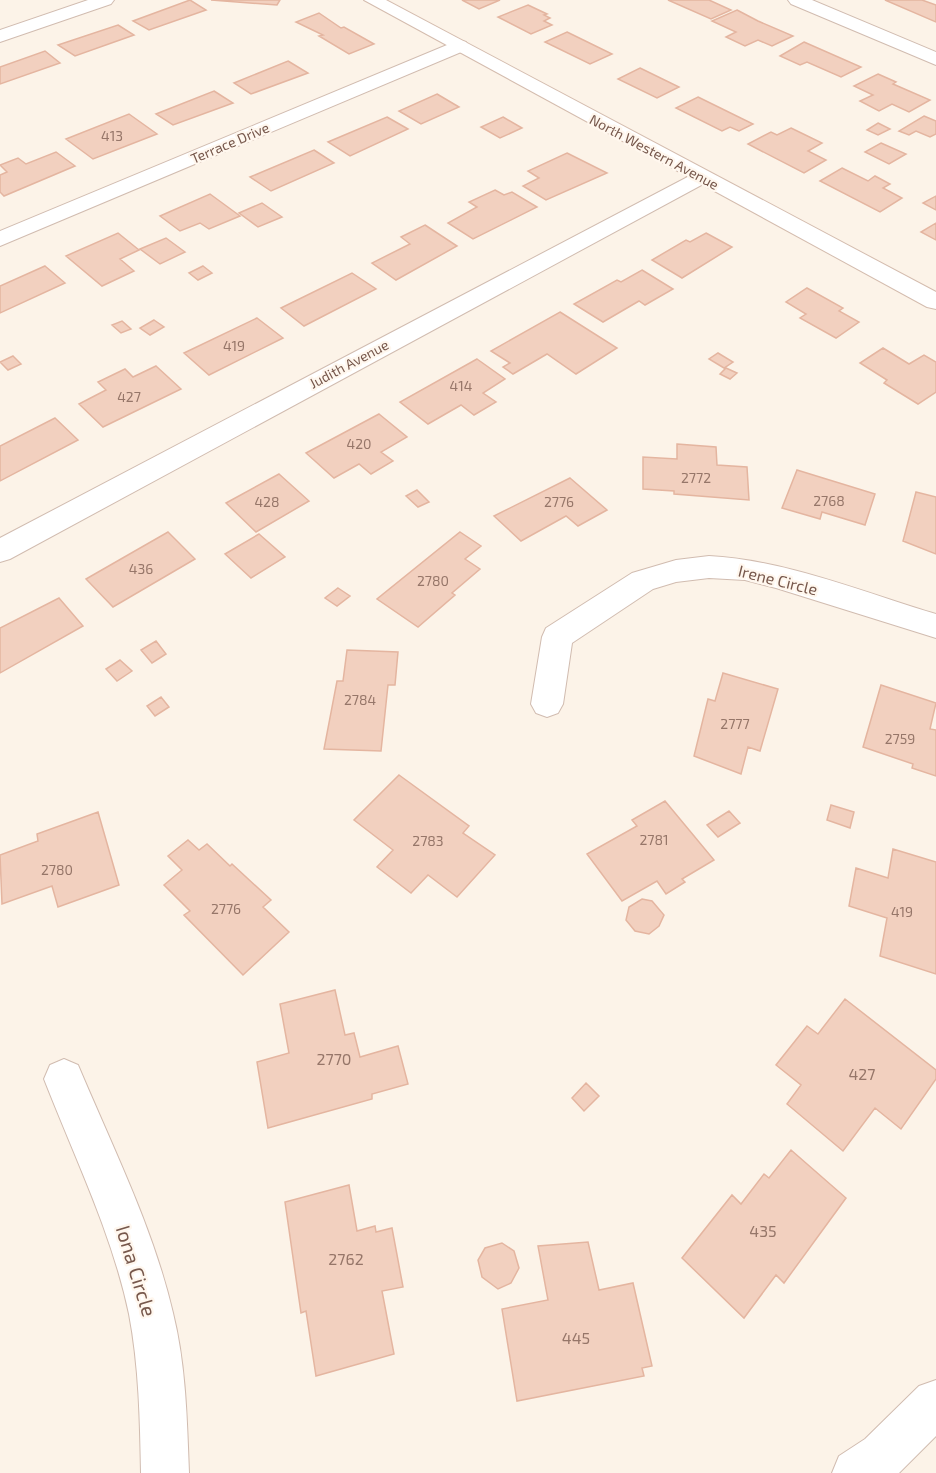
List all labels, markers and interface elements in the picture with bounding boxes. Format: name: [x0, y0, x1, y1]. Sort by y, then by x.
street label: North Western Avenue: [587, 110, 722, 193]
street label: Terrace Drive: [188, 118, 272, 167]
house number: 413: [101, 127, 123, 144]
street label: Judith Avenue: [306, 336, 391, 392]
house number: 419: [223, 337, 245, 354]
house number: 414: [450, 377, 472, 394]
house number: 427: [117, 388, 141, 405]
house number: 420: [347, 435, 371, 452]
house number: 2772: [681, 469, 711, 486]
house number: 2768: [813, 492, 845, 509]
house number: 428: [255, 493, 279, 510]
house number: 2776: [544, 493, 574, 510]
house number: 436: [129, 560, 153, 577]
street label: Irene Circle: [737, 561, 820, 599]
house number: 2780: [417, 572, 449, 589]
house number: 2784: [344, 691, 376, 708]
house number: 2777: [720, 715, 750, 732]
house number: 2759: [885, 730, 915, 747]
house number: 2781: [639, 831, 669, 848]
house number: 2783: [412, 832, 444, 849]
house number: 2780: [41, 861, 73, 878]
house number: 2776: [211, 900, 241, 917]
house number: 419: [891, 903, 913, 920]
house number: 2770: [316, 1049, 352, 1068]
house number: 427: [848, 1064, 876, 1083]
house number: 435: [749, 1221, 777, 1240]
street label: Iona Circle: [112, 1222, 162, 1319]
house number: 2762: [328, 1249, 364, 1268]
house number: 445: [562, 1328, 590, 1347]

